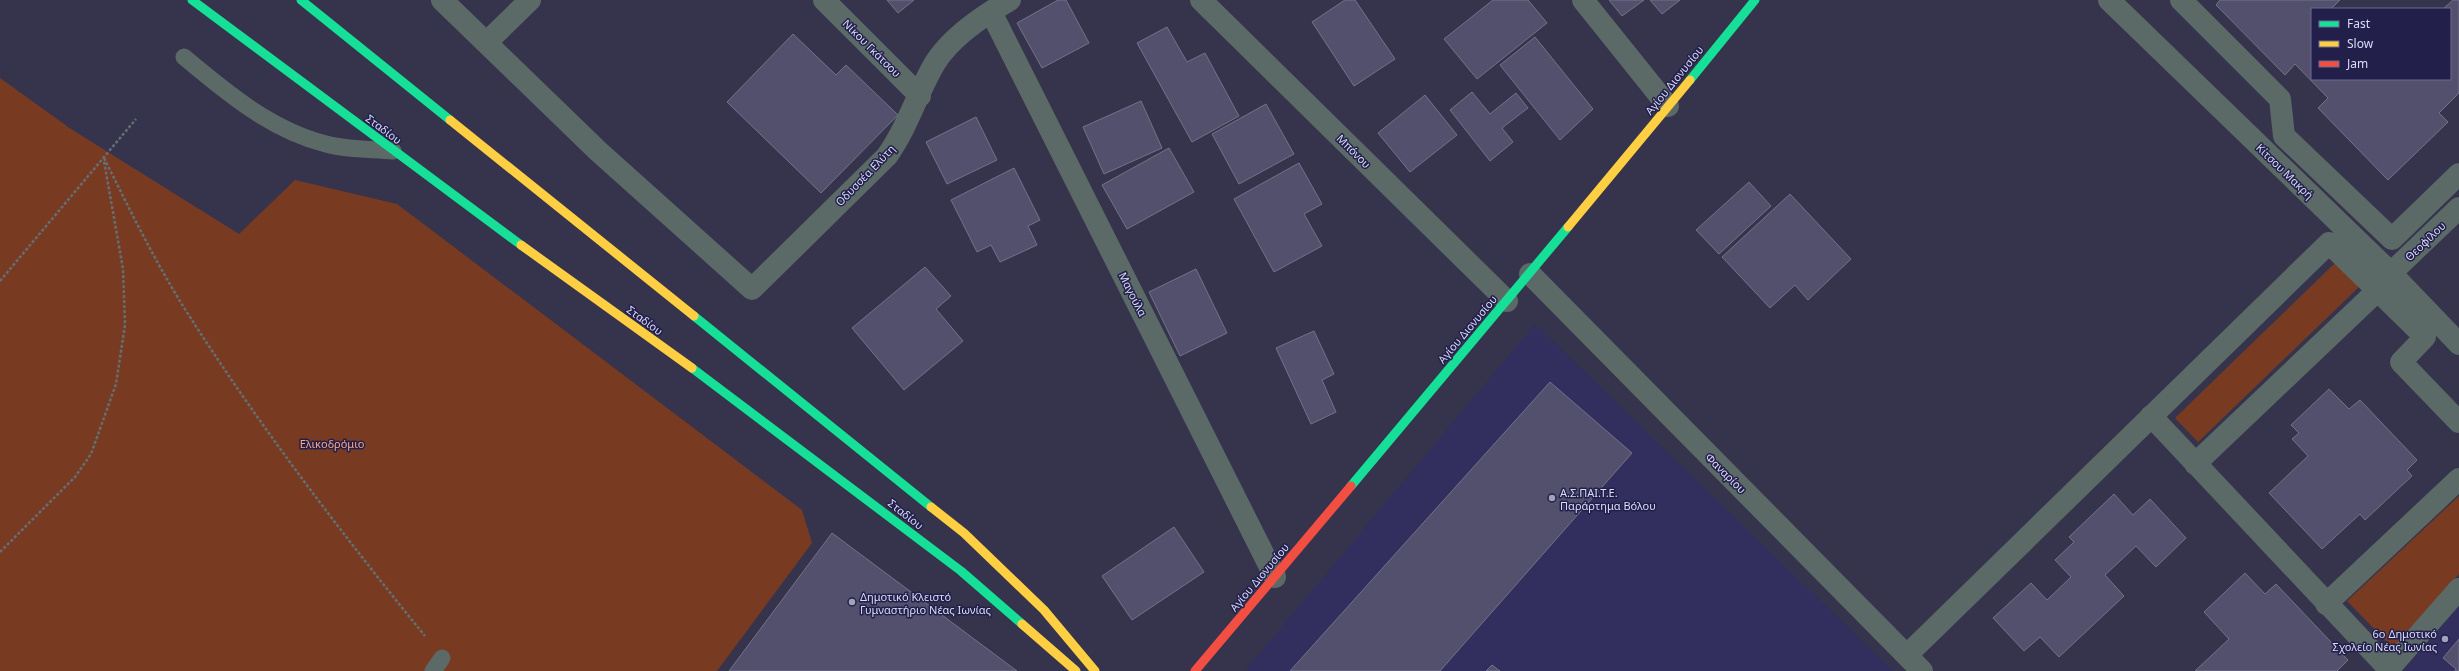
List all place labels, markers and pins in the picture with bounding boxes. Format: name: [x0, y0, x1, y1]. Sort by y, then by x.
place label: Α.Σ.ΠΑΙ.Τ.Ε. Παράρτημα Βόλου: [1560, 485, 1656, 513]
marker: Α.Σ.ΠΑΙ.Τ.Ε. Παράρτημα Βόλου: [1547, 493, 1557, 503]
place label: Δημοτικό Κλειστό Γυμναστήριο Νέας Ιωνίας: [860, 589, 991, 617]
marker: Δημοτικό Κλειστό Γυμναστήριο Νέας Ιωνίας: [847, 597, 857, 607]
place label: 6ο Δημοτικό Σχολείο Νέας Ιωνίας: [2332, 626, 2437, 654]
marker: 6ο Δημοτικό Σχολείο Νέας Ιωνίας: [2440, 634, 2450, 644]

